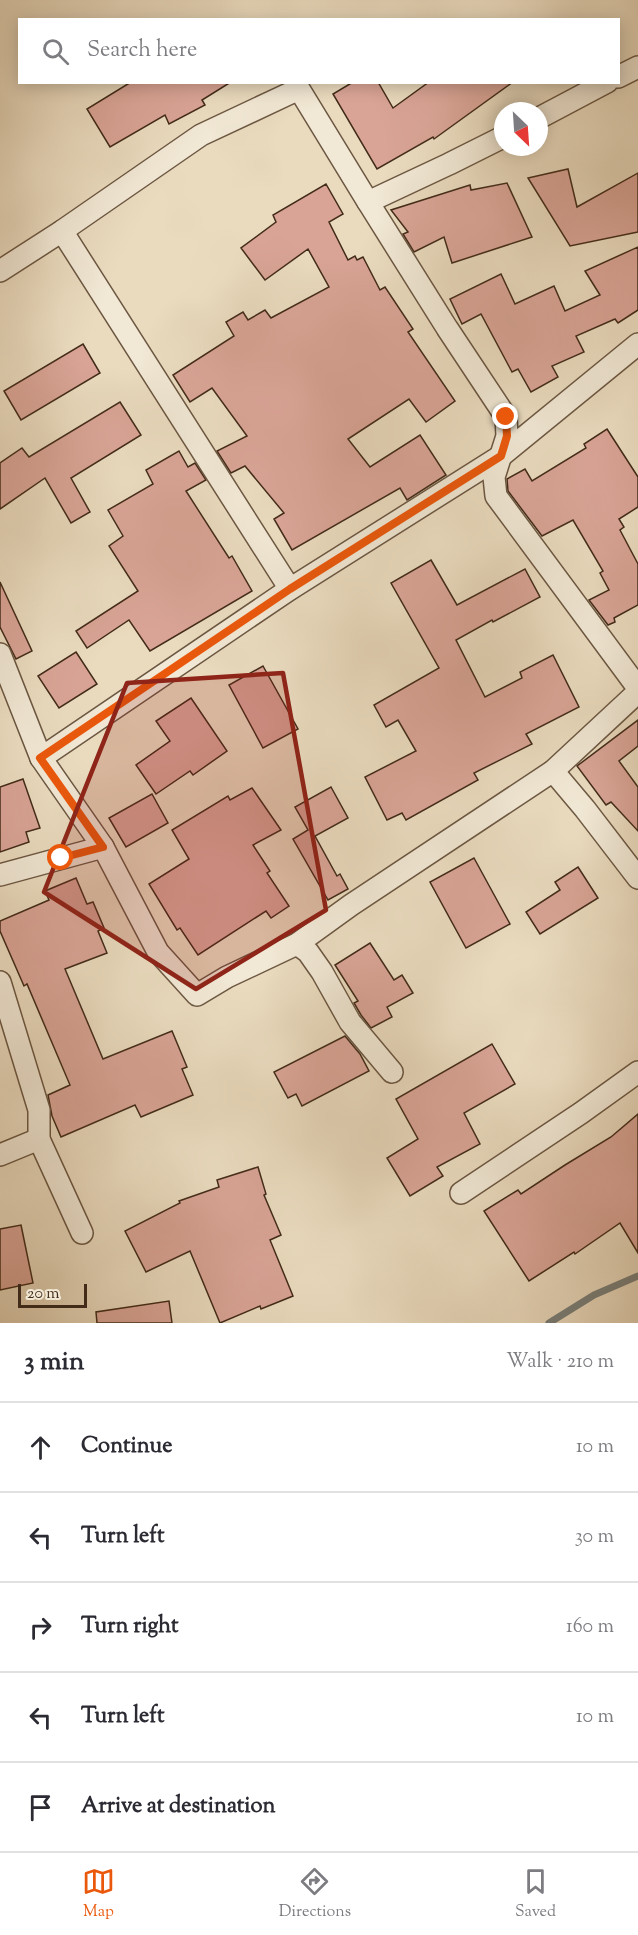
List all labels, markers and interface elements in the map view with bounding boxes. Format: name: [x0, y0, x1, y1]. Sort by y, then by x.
search box: [18, 18, 620, 84]
icon: search: [39, 35, 72, 68]
text: Search here: [87, 35, 197, 67]
north arrow: [494, 102, 548, 156]
route end: [492, 403, 518, 429]
route start: [47, 844, 73, 870]
scale bar: [18, 1281, 87, 1308]
text: 20 m: [27, 1283, 60, 1306]
text: 3 min: [24, 1344, 84, 1381]
text: Walk · 210 m: [506, 1348, 614, 1377]
icon: ahead: [24, 1431, 57, 1464]
text: Continue: [81, 1431, 172, 1463]
text: 10 m: [576, 1433, 614, 1462]
icon: left: [24, 1521, 57, 1554]
text: Turn left: [81, 1521, 164, 1553]
text: 30 m: [575, 1523, 614, 1552]
icon: right: [24, 1611, 57, 1644]
text: Turn right: [81, 1611, 178, 1643]
text: 160 m: [566, 1613, 614, 1642]
icon: left: [24, 1701, 57, 1734]
text: Turn left: [81, 1701, 164, 1733]
text: 10 m: [576, 1703, 614, 1732]
icon: arrive: [24, 1791, 57, 1824]
text: Arrive at destination: [81, 1791, 276, 1823]
tab: Map: [82, 1865, 115, 1924]
tab: Directions: [279, 1865, 351, 1924]
tab: Saved: [515, 1865, 556, 1924]

